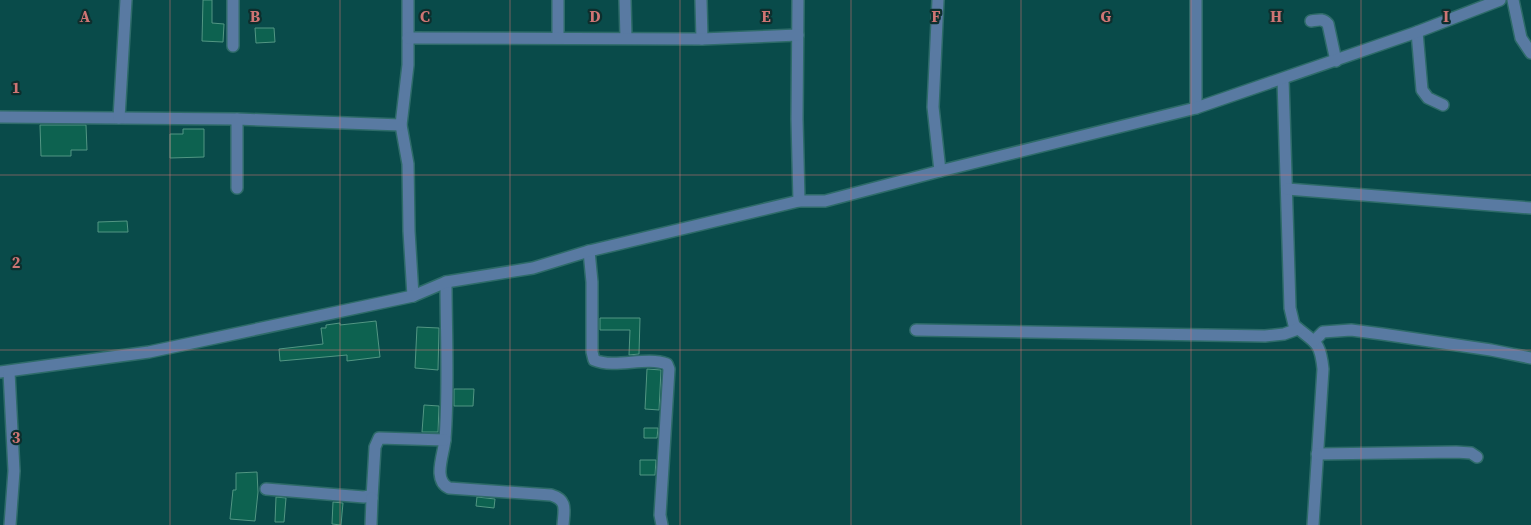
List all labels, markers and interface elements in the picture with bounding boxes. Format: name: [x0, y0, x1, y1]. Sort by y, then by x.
text: A: [80, 5, 91, 27]
text: B: [250, 5, 261, 27]
text: C: [420, 5, 430, 27]
text: D: [589, 5, 601, 27]
text: E: [761, 5, 771, 27]
text: F: [931, 5, 941, 27]
text: G: [1101, 5, 1112, 27]
text: H: [1270, 5, 1282, 27]
text: I: [1443, 5, 1449, 27]
text: 1: [12, 76, 20, 98]
text: 2: [12, 251, 21, 273]
text: 3: [12, 426, 21, 448]

